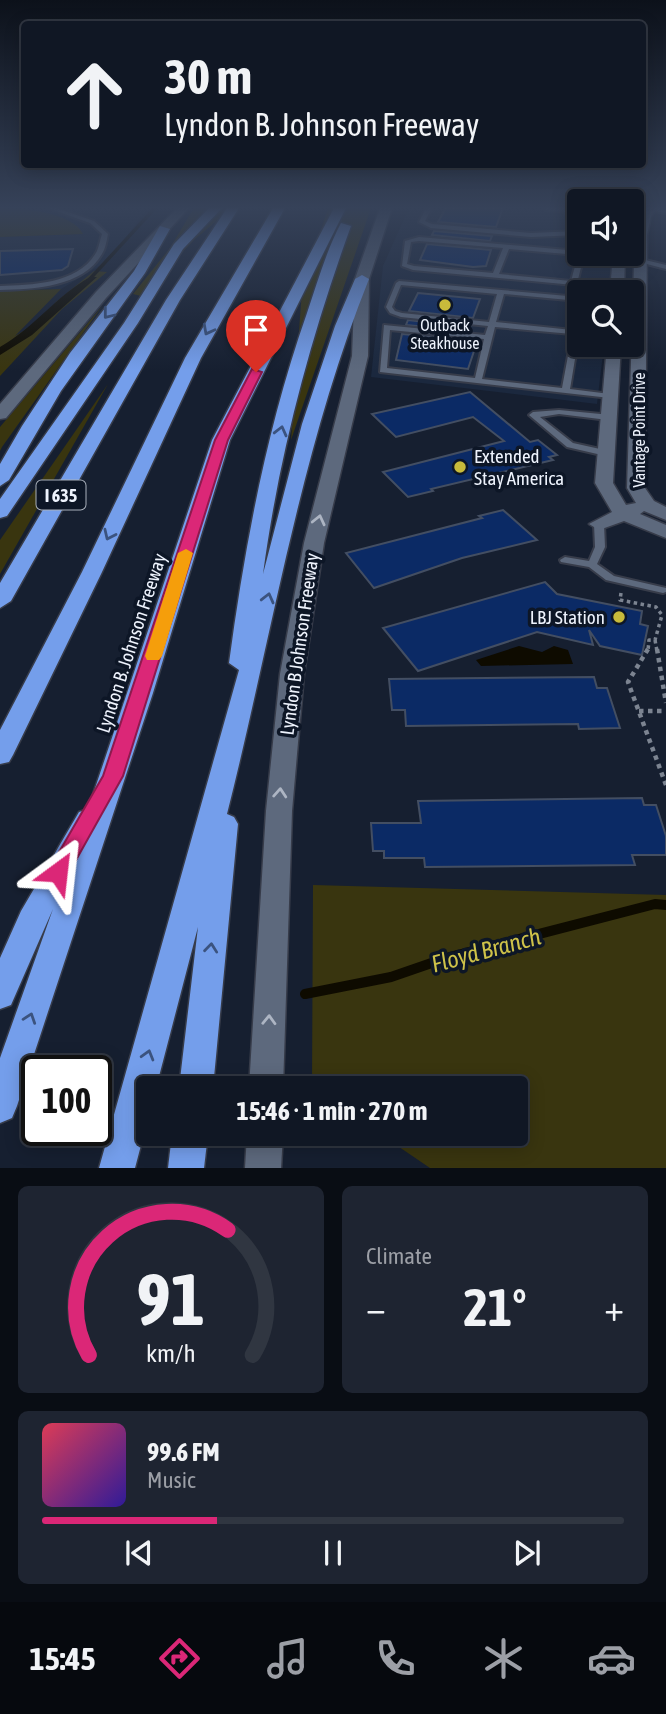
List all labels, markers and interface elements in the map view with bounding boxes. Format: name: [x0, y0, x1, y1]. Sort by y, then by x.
text: 30 m: [164, 48, 252, 104]
icon: ahead: [49, 49, 140, 140]
text: Lyndon B. Johnson Freeway: [164, 106, 479, 143]
map controls: [567, 189, 644, 357]
button: sound: [567, 189, 644, 266]
button: search: [567, 280, 644, 357]
marker: Outback Steakhouse: [437, 297, 453, 313]
pin: [226, 300, 286, 372]
one-way arrow: [104, 306, 116, 319]
icon: arrive: [237, 311, 275, 349]
place label: Outback Steakhouse: [411, 316, 479, 352]
one-way arrow: [202, 323, 216, 335]
street label: Vantage Point Drive: [630, 372, 649, 488]
one-way arrow: [272, 426, 287, 438]
place label: Extended Stay America: [474, 445, 564, 489]
marker: Extended Stay America: [452, 459, 468, 475]
road number: I 635: [36, 480, 86, 509]
one-way arrow: [311, 514, 326, 526]
one-way arrow: [103, 528, 117, 540]
street label: Lyndon B. Johnson Freeway: [92, 550, 170, 735]
street label: Lyndon B Johnson Freeway: [275, 551, 323, 737]
one-way arrow: [260, 592, 274, 604]
place label: LBJ Station: [530, 606, 605, 628]
marker: LBJ Station: [611, 609, 627, 625]
one-way arrow: [272, 787, 287, 798]
position arrow: [21, 835, 95, 909]
water label: Floyd Branch: [428, 922, 544, 978]
one-way arrow: [203, 942, 218, 953]
one-way arrow: [22, 1013, 36, 1025]
one-way arrow: [262, 1015, 277, 1026]
one-way arrow: [140, 1049, 155, 1061]
speed limit sign: 100: [21, 1055, 112, 1146]
text: 15:46 · 1 min · 270 m: [237, 1096, 427, 1126]
text: Climate: [366, 1243, 432, 1269]
text: 91: [137, 1258, 205, 1341]
text: 21°: [463, 1277, 527, 1337]
text: −: [366, 1286, 386, 1329]
text: +: [604, 1286, 624, 1329]
text: km/h: [146, 1339, 196, 1367]
text: 99.6 FM: [147, 1437, 220, 1467]
text: Music: [147, 1467, 195, 1493]
icon: previous: [120, 1534, 158, 1572]
icon: pause: [314, 1534, 352, 1572]
icon: next: [508, 1534, 546, 1572]
icon: directions: [155, 1634, 204, 1683]
icon: music: [263, 1634, 312, 1683]
icon: phone: [371, 1634, 420, 1683]
icon: climate: [479, 1634, 528, 1683]
icon: car: [587, 1634, 636, 1683]
text: 15:45: [30, 1640, 95, 1677]

